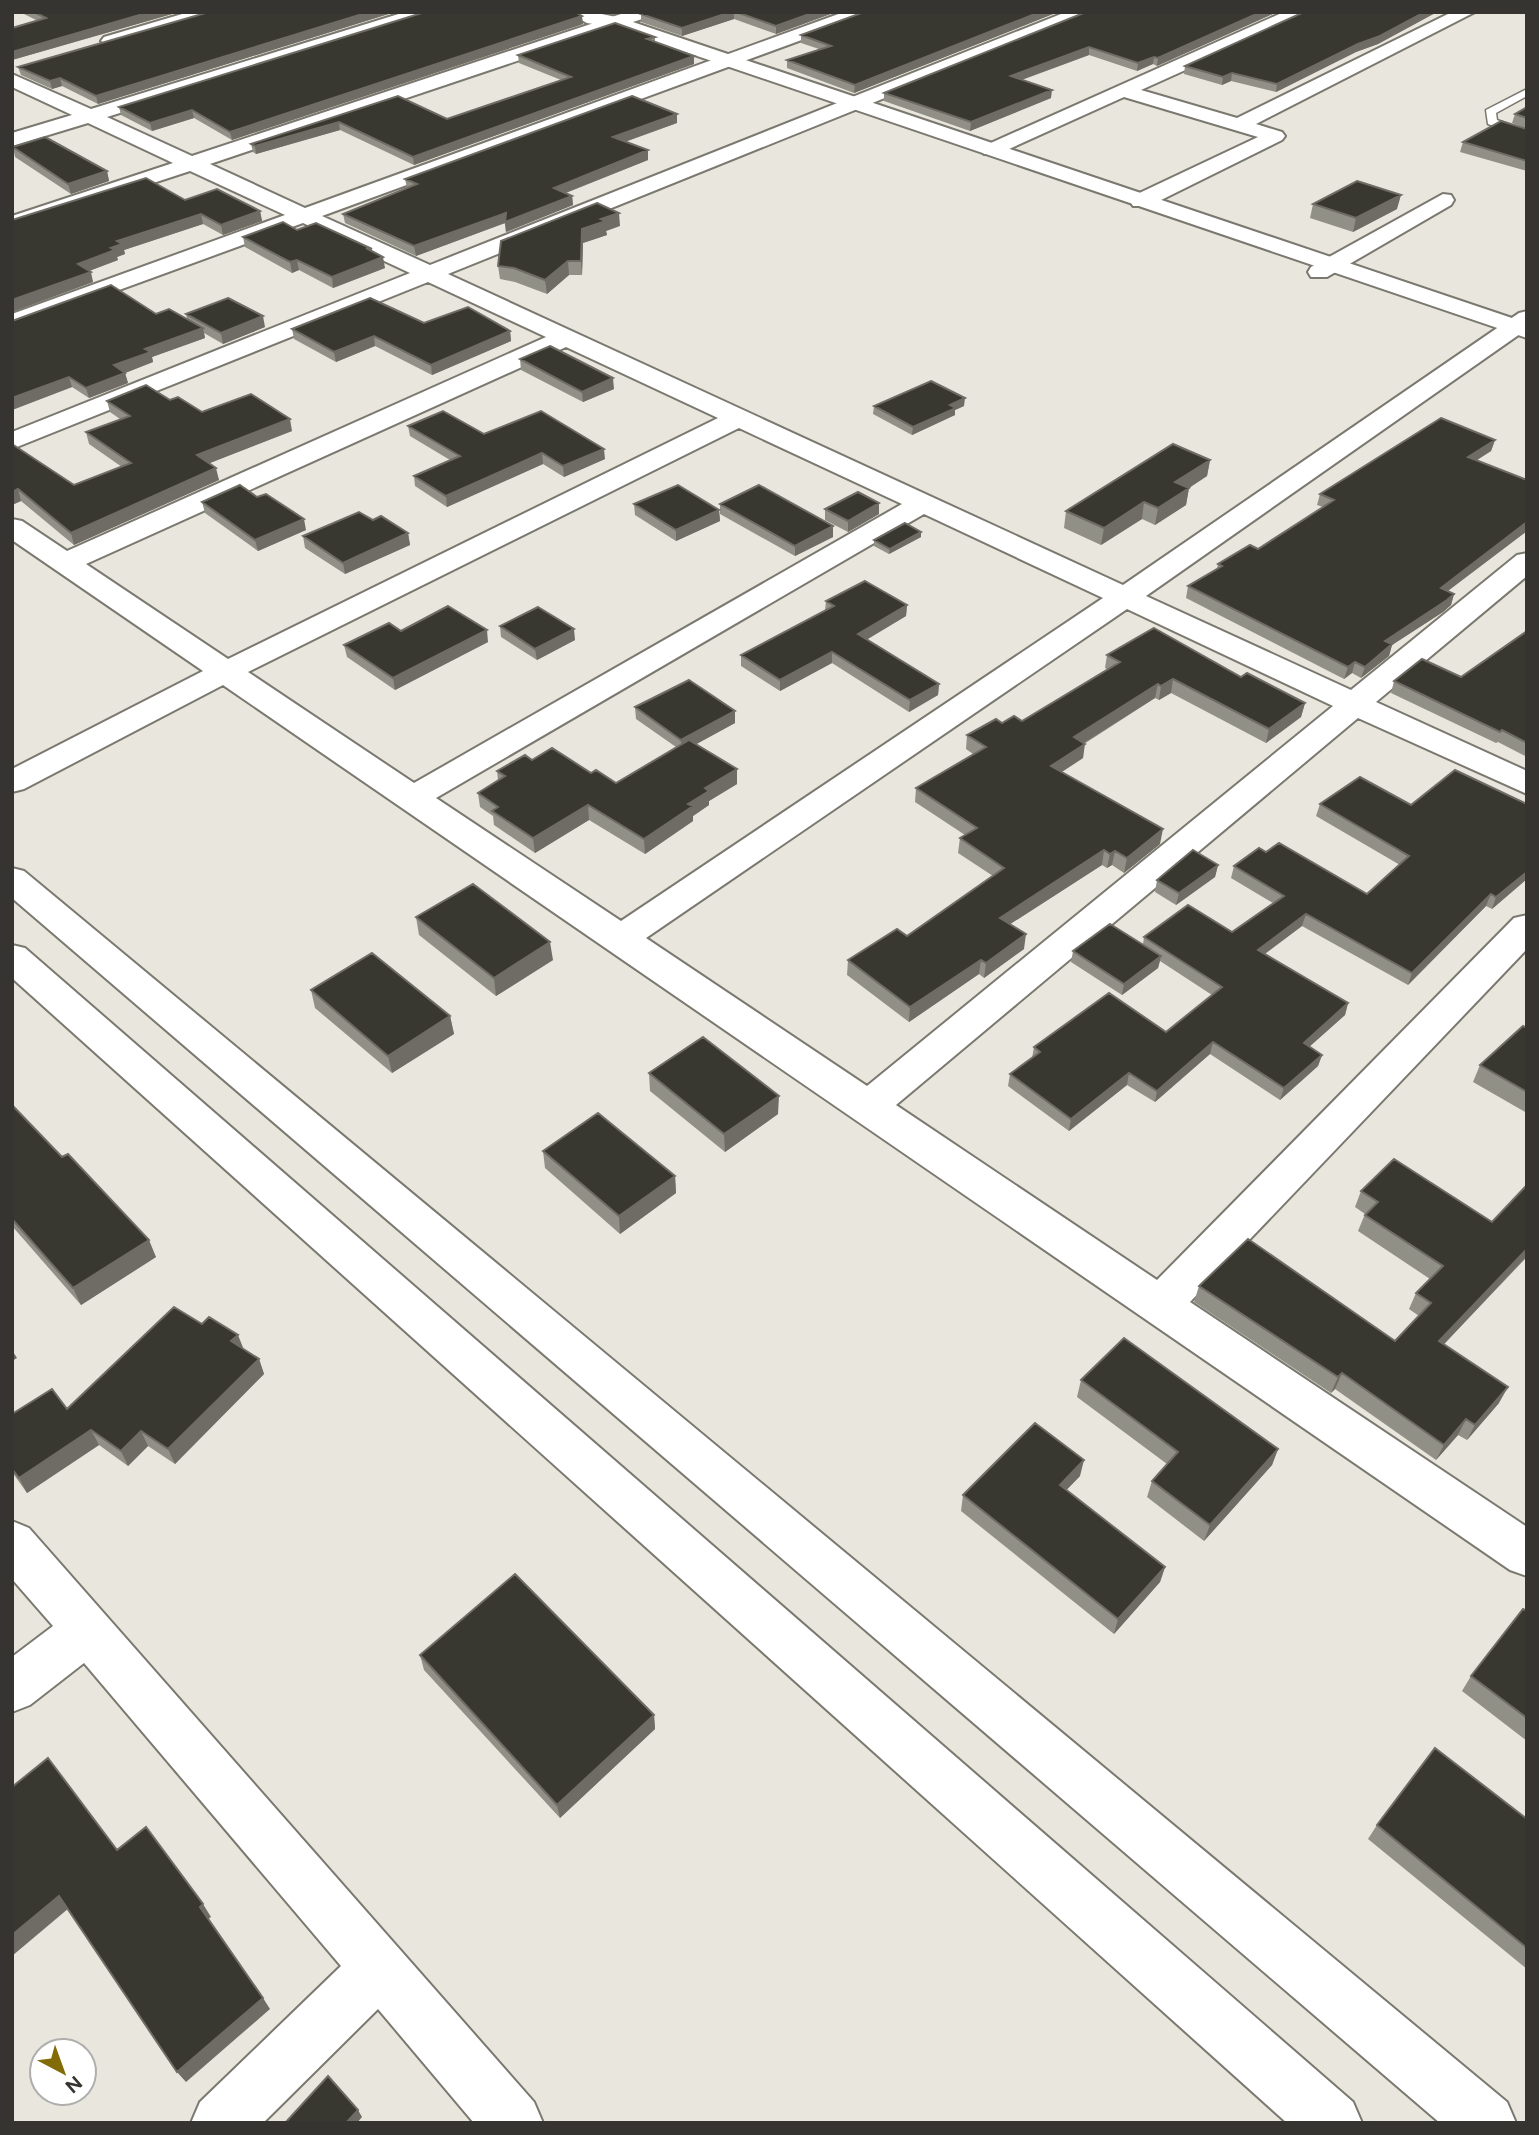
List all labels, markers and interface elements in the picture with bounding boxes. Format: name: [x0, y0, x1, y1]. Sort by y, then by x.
north arrow: [28, 2037, 98, 2107]
text: N: [61, 2071, 87, 2098]

